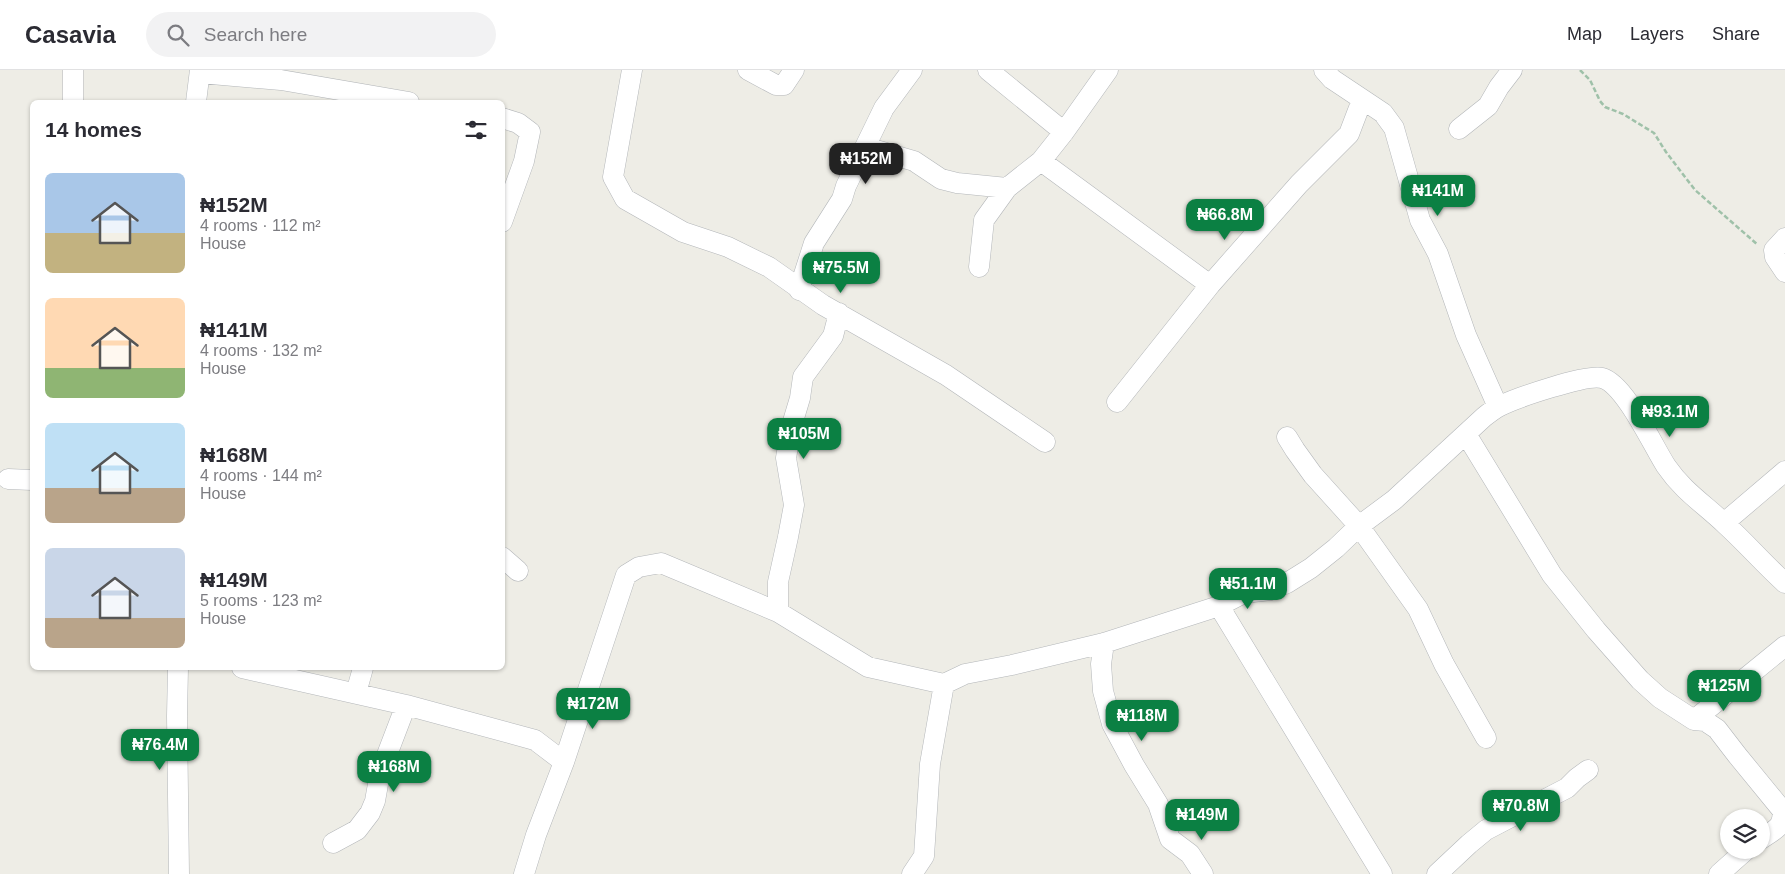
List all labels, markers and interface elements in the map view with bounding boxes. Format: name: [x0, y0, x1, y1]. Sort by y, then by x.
search box: [146, 12, 496, 57]
text: Casavia: [25, 21, 116, 48]
icon: search: [164, 21, 192, 49]
text: Search here: [204, 24, 307, 45]
text: Map: [1567, 24, 1602, 44]
text: Layers: [1630, 24, 1684, 44]
text: Share: [1712, 24, 1760, 44]
icon: filters: [462, 116, 490, 144]
text: 14 homes: [45, 118, 142, 141]
pin: ₦152M: [831, 142, 901, 185]
text: ₦152M: [840, 150, 892, 167]
pin: ₦141M: [1403, 174, 1473, 217]
text: ₦141M: [1412, 182, 1464, 199]
icon: home: [85, 193, 145, 253]
text: ₦152M: [200, 193, 268, 216]
pin: ₦66.8M: [1184, 198, 1266, 241]
text: ₦66.8M: [1197, 206, 1253, 223]
text: 4 rooms · 112 m²: [200, 217, 321, 234]
text: House: [200, 235, 246, 252]
pin: ₦75.5M: [800, 252, 882, 294]
text: ₦75.5M: [813, 259, 869, 276]
icon: home: [85, 318, 145, 378]
text: ₦141M: [200, 318, 268, 341]
text: 4 rooms · 132 m²: [200, 342, 322, 359]
text: House: [200, 360, 246, 377]
pin: ₦93.1M: [1629, 396, 1711, 438]
text: ₦93.1M: [1642, 403, 1698, 420]
pin: ₦105M: [769, 418, 839, 460]
text: ₦105M: [778, 425, 830, 442]
icon: home: [85, 443, 145, 503]
text: ₦168M: [200, 443, 268, 466]
text: 4 rooms · 144 m²: [200, 467, 322, 484]
text: House: [200, 485, 246, 502]
icon: home: [85, 568, 145, 628]
text: ₦149M: [200, 568, 268, 591]
pin: ₦51.1M: [1207, 568, 1289, 610]
text: ₦51.1M: [1220, 575, 1276, 592]
text: 5 rooms · 123 m²: [200, 592, 322, 609]
text: House: [200, 610, 246, 627]
pin: ₦125M: [1689, 670, 1759, 712]
text: ₦125M: [1698, 677, 1750, 694]
pin: ₦172M: [558, 688, 628, 730]
text: ₦172M: [567, 695, 619, 712]
pin: ₦118M: [1107, 700, 1177, 742]
text: ₦118M: [1117, 707, 1167, 724]
pin: ₦76.4M: [119, 728, 201, 771]
text: ₦76.4M: [132, 736, 188, 753]
pin: ₦168M: [359, 750, 429, 793]
text: ₦168M: [368, 758, 420, 775]
pin: ₦70.8M: [1480, 790, 1562, 832]
text: ₦70.8M: [1493, 797, 1549, 814]
pin: ₦149M: [1167, 798, 1237, 841]
text: ₦149M: [1176, 806, 1228, 823]
map controls: [1720, 809, 1770, 859]
button: layers: [1720, 809, 1770, 859]

